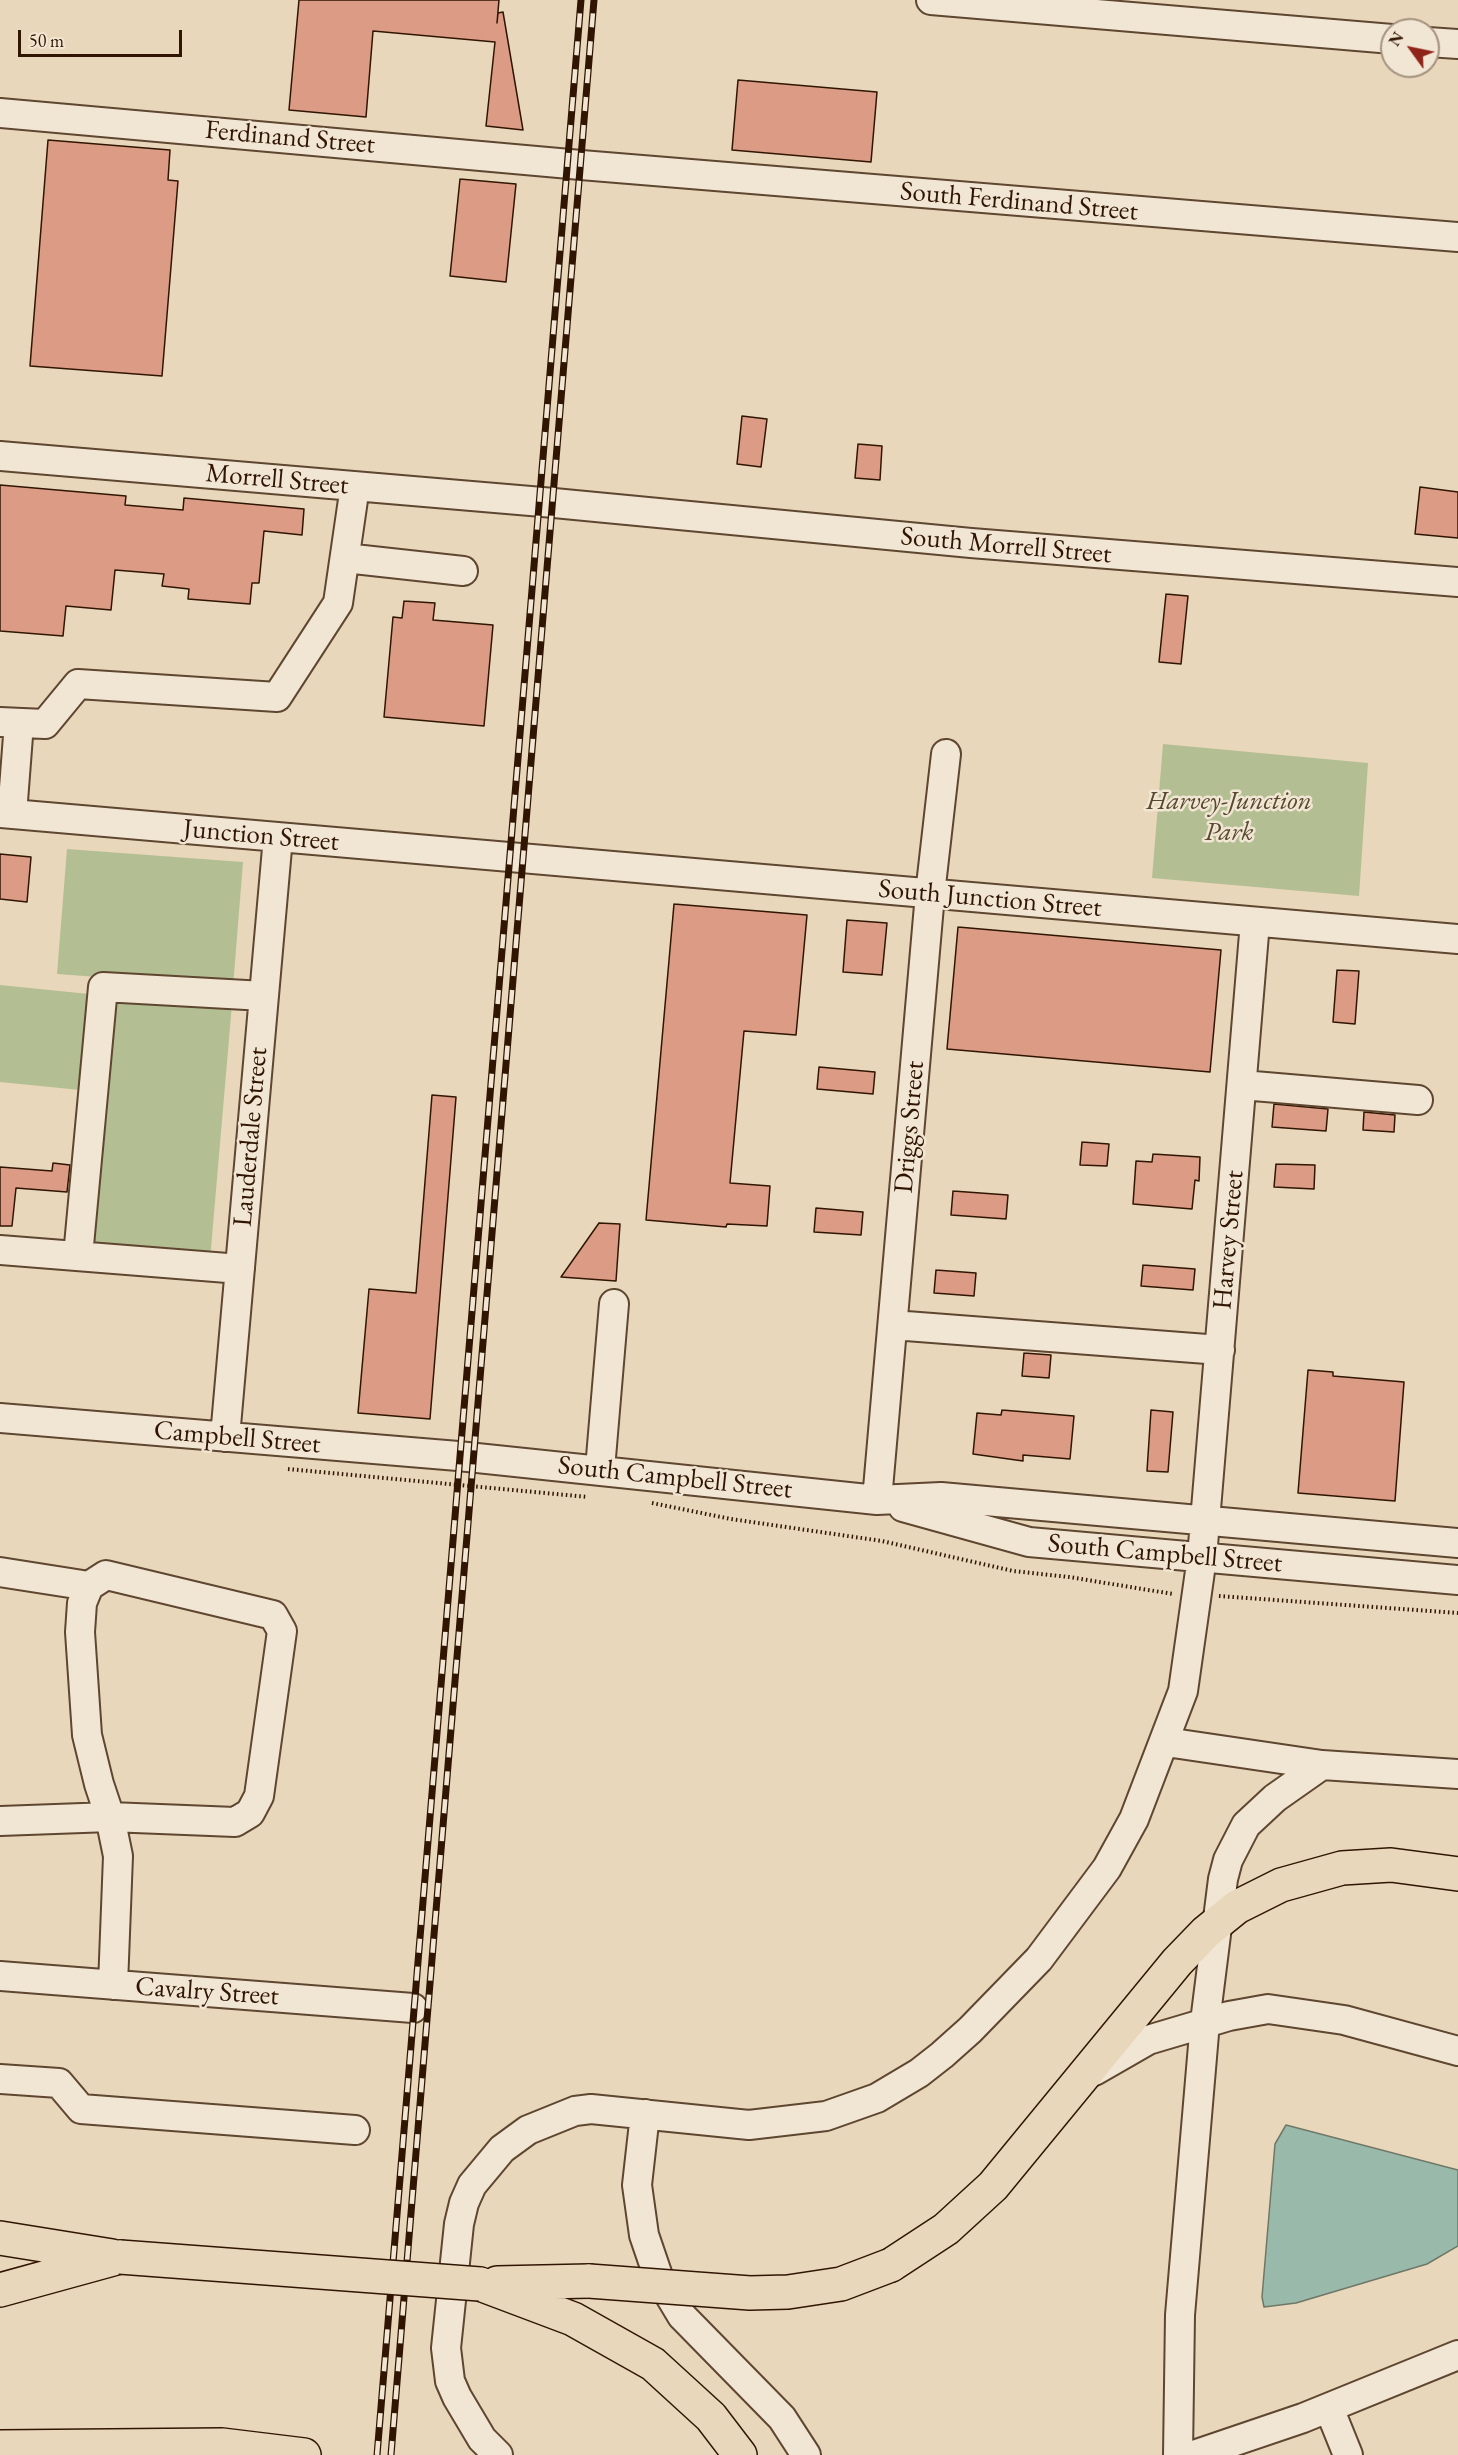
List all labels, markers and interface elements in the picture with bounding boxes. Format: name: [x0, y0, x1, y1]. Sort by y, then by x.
scale bar: [21, 18, 184, 56]
north arrow: [1380, 18, 1440, 78]
text: N: [1384, 28, 1408, 50]
text: 50 m: [29, 29, 64, 52]
street label: Ferdinand Street: [204, 114, 376, 162]
street label: South Ferdinand Street: [899, 175, 1139, 229]
street label: Morrell Street: [204, 458, 350, 502]
street label: South Morrell Street: [899, 521, 1113, 571]
park label: Harvey-Junction Park: [1146, 786, 1312, 849]
street label: Junction Street: [182, 813, 340, 859]
street label: South Junction Street: [877, 873, 1103, 925]
street label: Lauderdale Street: [227, 1046, 275, 1228]
street label: Driggs Street: [888, 1059, 932, 1195]
street label: Harvey Street: [1207, 1169, 1251, 1311]
street label: Campbell Street: [152, 1415, 322, 1461]
street label: South Campbell Street: [556, 1450, 794, 1506]
street label: South Campbell Street: [1047, 1528, 1283, 1580]
street label: Cavalry Street: [134, 1971, 280, 2013]

